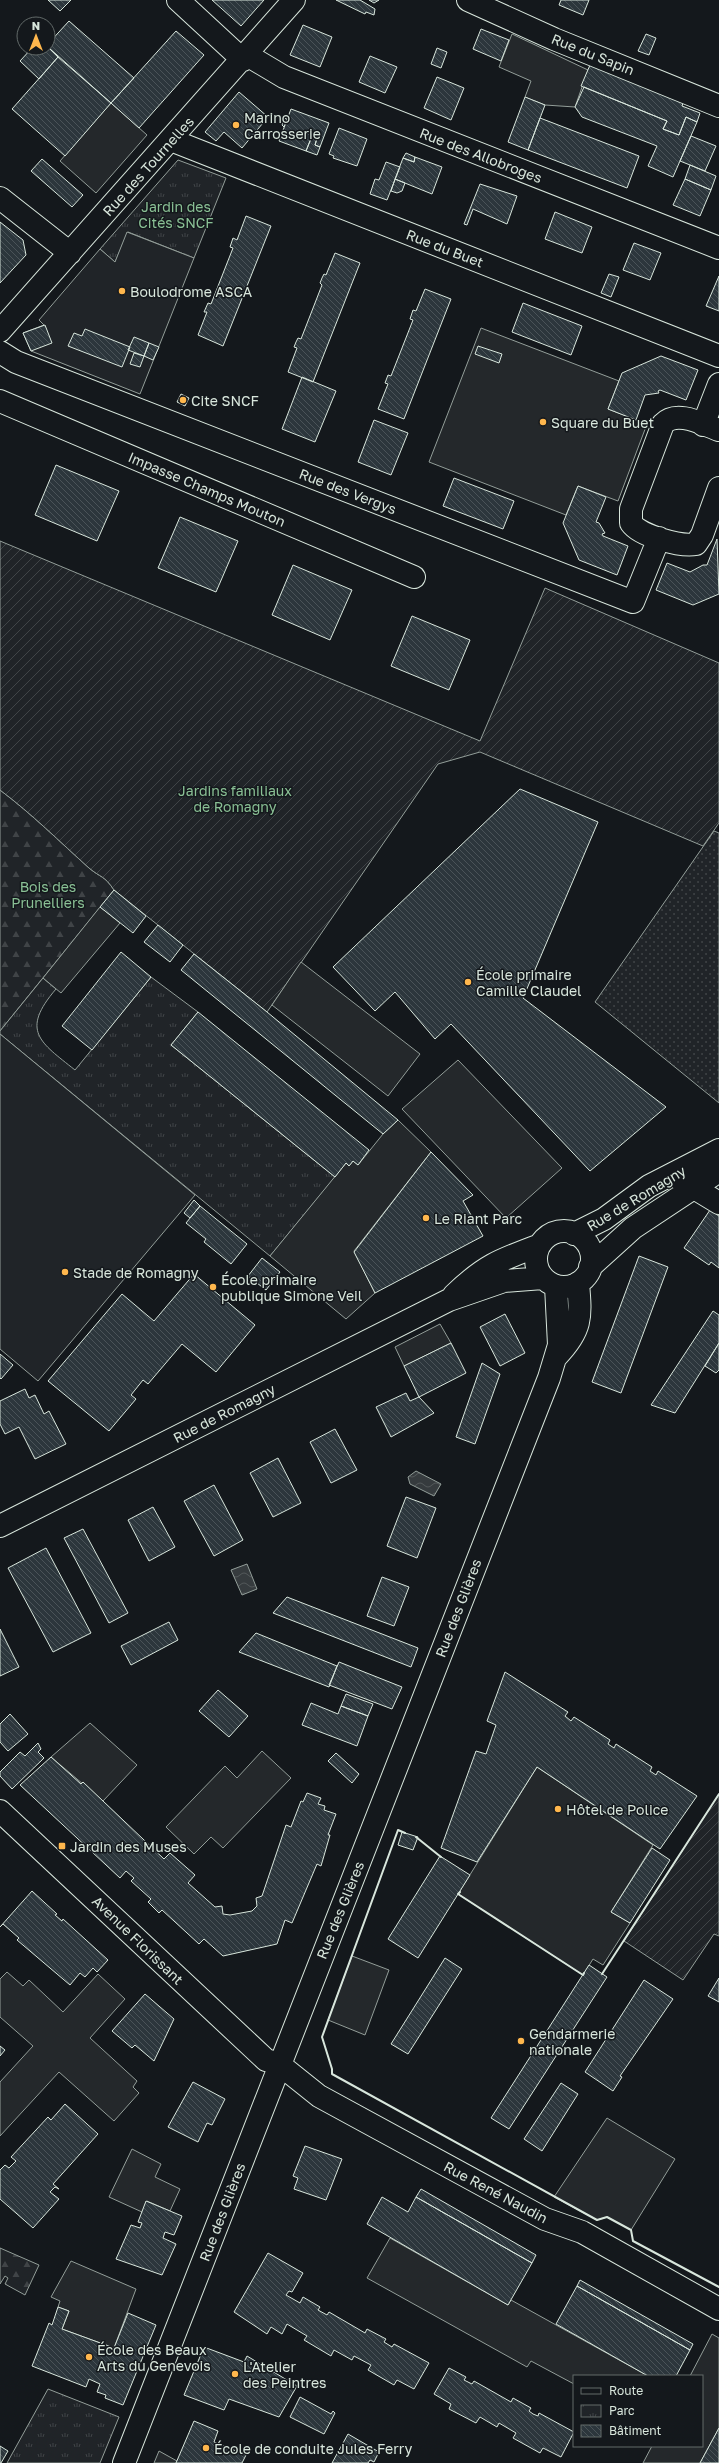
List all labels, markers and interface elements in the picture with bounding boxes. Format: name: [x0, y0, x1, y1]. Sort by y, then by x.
north arrow: [16, 16, 56, 56]
text: N: [32, 19, 40, 32]
street label: Rue du Sapin: [549, 30, 637, 78]
place label: Marino Carrosserie: [244, 109, 321, 142]
street label: Rue des Tournelles: [99, 113, 197, 219]
marker: Marino Carrosserie: [231, 120, 241, 130]
street label: Rue des Allobroges: [417, 124, 545, 186]
park label: Jardin des Cités SNCF: [138, 198, 214, 231]
street label: Rue du Buet: [404, 225, 486, 271]
place label: Boulodrome ASCA: [130, 283, 253, 300]
marker: Boulodrome ASCA: [117, 286, 127, 296]
place label: Cite SNCF: [191, 392, 259, 409]
marker: Cite SNCF: [178, 395, 188, 405]
place label: Square du Buet: [551, 414, 654, 431]
marker: Square du Buet: [538, 417, 548, 427]
street label: Impasse Champs Mouton: [126, 448, 288, 530]
street label: Rue des Vergys: [297, 465, 399, 517]
park label: Jardins familiaux de Romagny: [178, 782, 292, 815]
park label: Bois des Prunelliers: [11, 878, 85, 911]
place label: École primaire Camille Claudel: [476, 966, 582, 999]
marker: École primaire Camille Claudel: [463, 977, 473, 987]
street label: Rue de Romagny: [583, 1162, 689, 1234]
place label: Le Riant Parc: [434, 1210, 522, 1227]
marker: Le Riant Parc: [421, 1213, 431, 1223]
place label: Stade de Romagny: [73, 1264, 199, 1281]
marker: Stade de Romagny: [60, 1267, 70, 1277]
place label: École primaire publique Simone Veil: [221, 1271, 362, 1304]
marker: École primaire publique Simone Veil: [208, 1282, 218, 1292]
street label: Rue de Romagny: [170, 1380, 278, 1446]
street label: Rue des Glières: [431, 1556, 485, 1660]
place label: Hôtel de Police: [566, 1801, 668, 1818]
marker: Hôtel de Police: [553, 1804, 563, 1814]
place label: Jardin des Muses: [70, 1838, 187, 1855]
marker: Jardin des Muses: [57, 1841, 67, 1851]
street label: Rue des Glières: [313, 1859, 367, 1961]
street label: Avenue Florissant: [89, 1892, 187, 1988]
place label: Gendarmerie nationale: [529, 2025, 615, 2058]
marker: Gendarmerie nationale: [516, 2036, 526, 2046]
street label: Rue René Naudin: [441, 2157, 551, 2227]
street label: Rue des Glières: [195, 2160, 249, 2264]
place label: École des Beaux Arts du Genevois: [97, 2341, 211, 2374]
marker: École des Beaux Arts du Genevois: [84, 2352, 94, 2362]
place label: L'Atelier des Peintres: [243, 2358, 326, 2391]
marker: L'Atelier des Peintres: [230, 2369, 240, 2379]
legend: [573, 2375, 703, 2447]
text: Route: [609, 2383, 643, 2398]
text: Parc: [609, 2403, 635, 2418]
text: Bâtiment: [609, 2423, 662, 2438]
place label: École de conduite Jules Ferry: [214, 2440, 413, 2457]
marker: École de conduite Jules Ferry: [201, 2443, 211, 2453]

